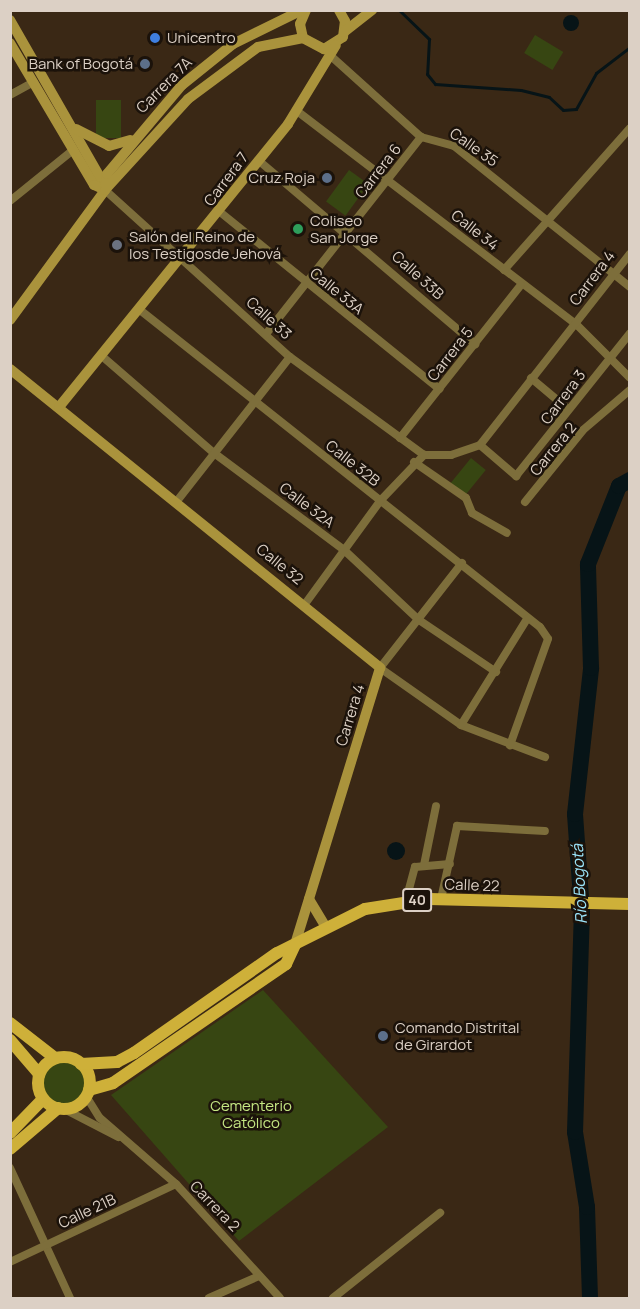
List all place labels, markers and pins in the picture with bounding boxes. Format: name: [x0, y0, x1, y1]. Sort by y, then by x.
place label: Unicentro: [167, 29, 236, 47]
marker: Unicentro: [148, 31, 162, 45]
place label: Bank of Bogotá: [29, 55, 133, 73]
marker: Bank of Bogotá: [138, 57, 152, 71]
place label: Cruz Roja: [249, 169, 315, 187]
marker: Cruz Roja: [320, 171, 334, 185]
place label: Coliseo San Jorge: [310, 211, 378, 246]
marker: Coliseo San Jorge: [291, 222, 305, 236]
place label: Salón del Reino de los Testigosde Jehová: [129, 227, 281, 262]
marker: Salón del Reino de los Testigosde Jehová: [110, 238, 124, 252]
place label: Comando Distrital de Girardot: [395, 1018, 519, 1053]
marker: Comando Distrital de Girardot: [376, 1029, 390, 1043]

